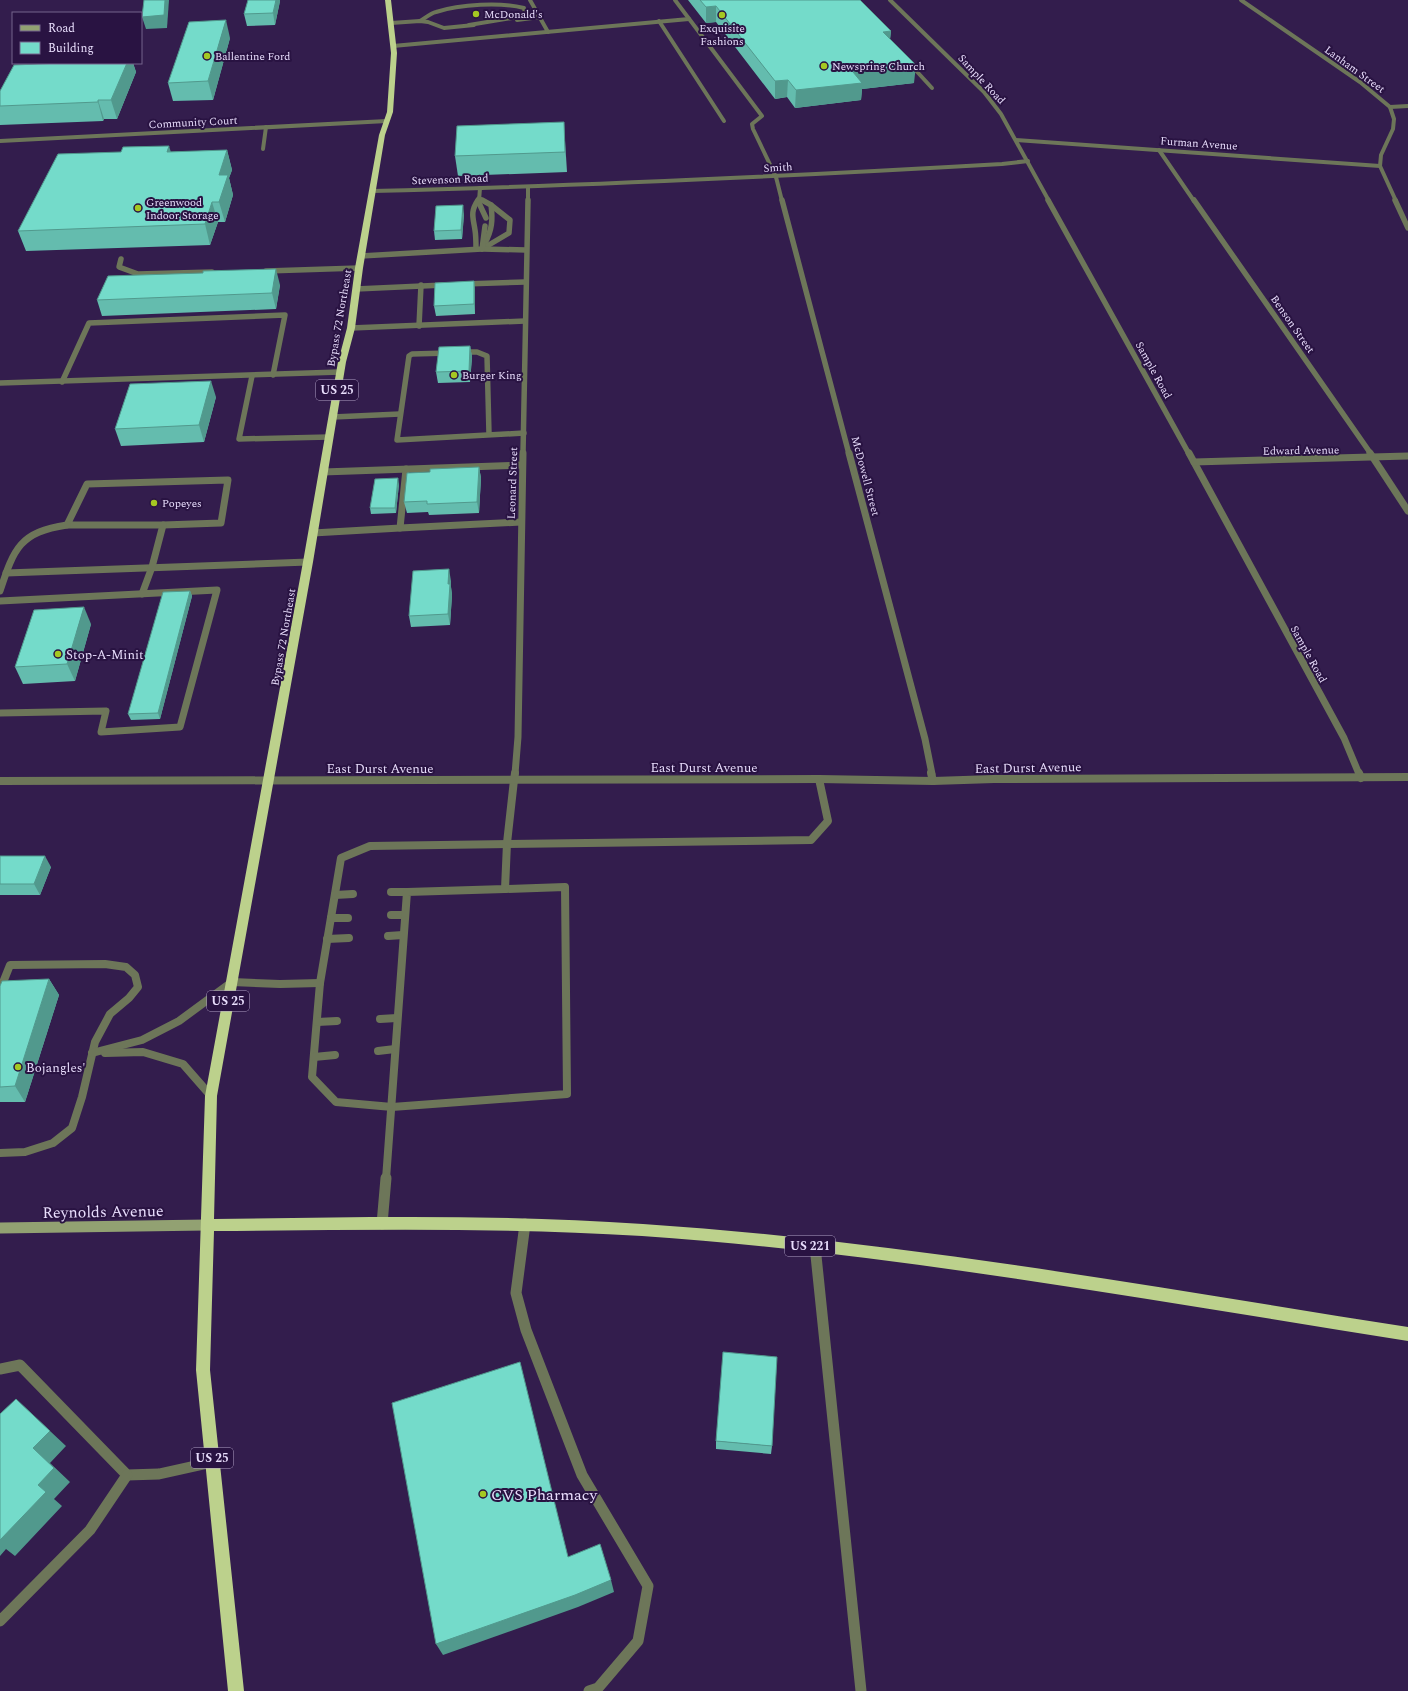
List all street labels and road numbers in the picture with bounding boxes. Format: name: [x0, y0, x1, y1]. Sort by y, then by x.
street label: Lanham Street: [1321, 42, 1389, 97]
street label: Sample Road: [954, 50, 1009, 108]
street label: Community Court: [148, 112, 238, 133]
street label: Furman Avenue: [1160, 132, 1238, 155]
street label: Smith: [763, 158, 793, 177]
street label: Stevenson Road: [411, 170, 489, 189]
street label: Bypass 72 Northeast: [323, 268, 356, 368]
street label: Benson Street: [1266, 292, 1319, 357]
street label: Sample Road: [1131, 338, 1176, 402]
road number: US 25: [316, 380, 358, 400]
street label: McDowell Street: [847, 434, 884, 518]
street label: Edward Avenue: [1263, 441, 1339, 460]
street label: Leonard Street: [503, 447, 522, 519]
street label: Bypass 72 Northeast: [267, 587, 300, 687]
street label: Sample Road: [1286, 622, 1331, 686]
street label: East Durst Avenue: [974, 757, 1082, 779]
street label: East Durst Avenue: [651, 758, 757, 778]
street label: East Durst Avenue: [327, 759, 433, 779]
road number: US 25: [207, 991, 249, 1011]
street label: Reynolds Avenue: [42, 1199, 164, 1225]
road number: US 221: [785, 1236, 835, 1256]
road number: US 25: [191, 1448, 233, 1468]

